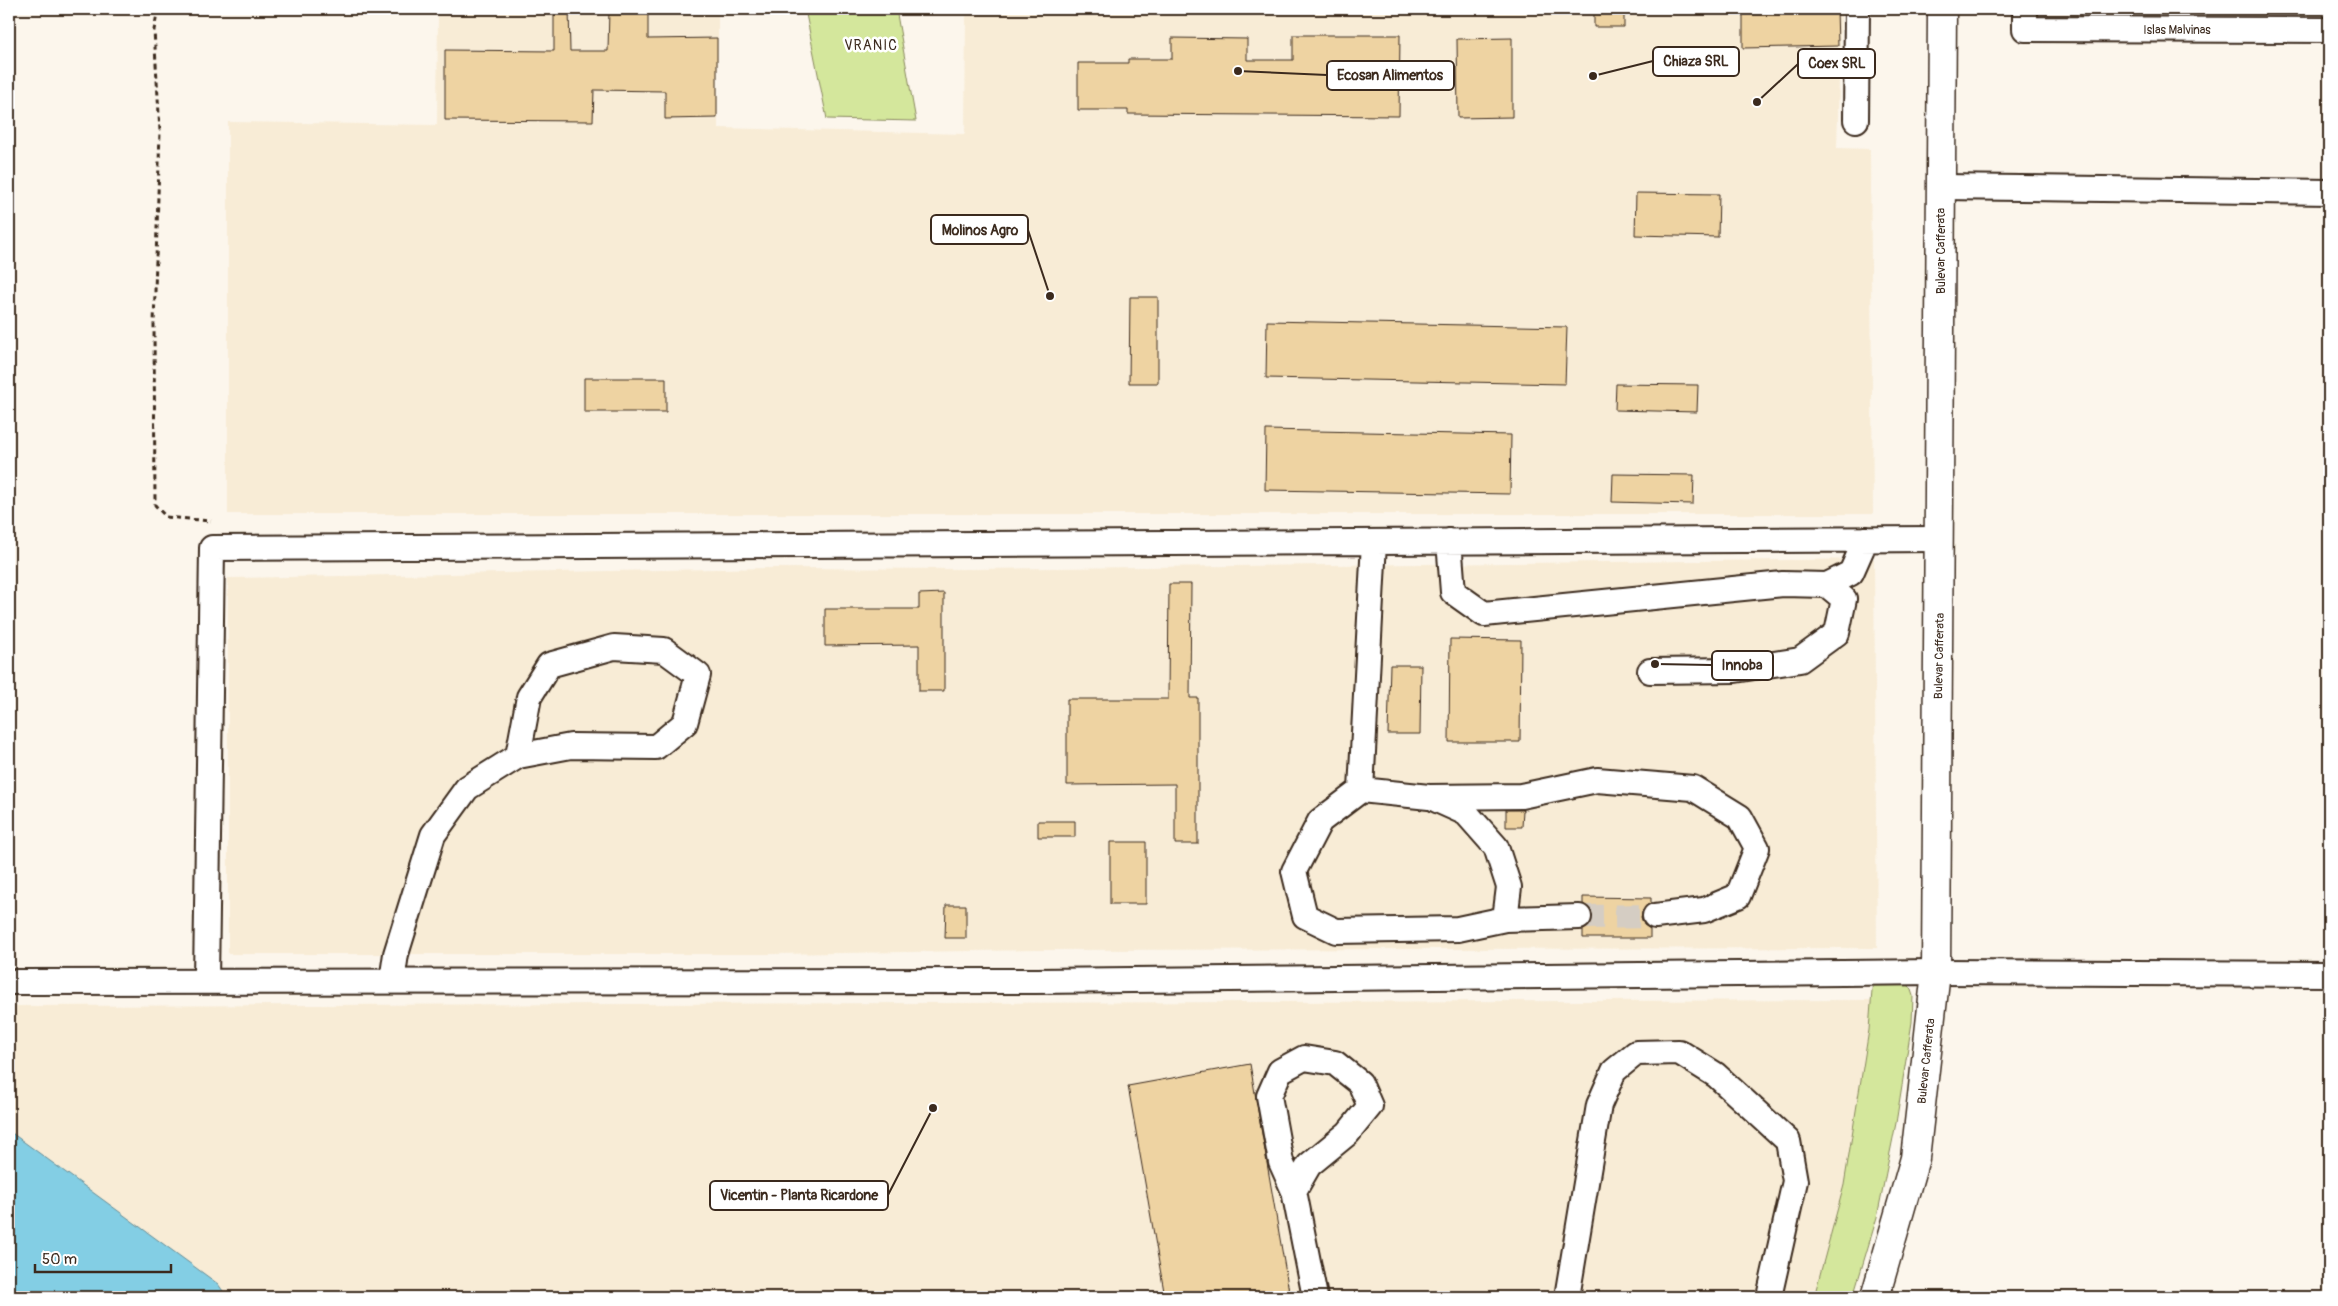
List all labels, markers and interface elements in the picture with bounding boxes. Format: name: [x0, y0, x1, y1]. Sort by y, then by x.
street label: Islas Malvinas: [2143, 23, 2211, 38]
district label: VRANIC: [844, 37, 898, 54]
callout: Chiaza SRL: [1653, 47, 1739, 76]
callout: Coex SRL: [1798, 49, 1875, 78]
text: Chiaza SRL: [1663, 53, 1729, 70]
text: Coex SRL: [1808, 55, 1866, 72]
callout: Ecosan Alimentos: [1327, 61, 1454, 90]
text: Ecosan Alimentos: [1337, 67, 1444, 84]
street label: Bulevar Cafferata: [1934, 208, 1949, 294]
callout: Molinos Agro: [931, 215, 1028, 244]
text: Molinos Agro: [942, 222, 1019, 239]
street label: Bulevar Cafferata: [1931, 612, 1948, 699]
callout: Innoba: [1712, 651, 1773, 680]
text: Innoba: [1722, 657, 1763, 674]
street label: Bulevar Cafferata: [1915, 1017, 1939, 1105]
callout: Vicentin - Planta Ricardone: [710, 1181, 888, 1210]
text: Vicentin - Planta Ricardone: [720, 1187, 879, 1204]
scale bar: [35, 1241, 171, 1273]
text: 50 m: [42, 1250, 77, 1269]

